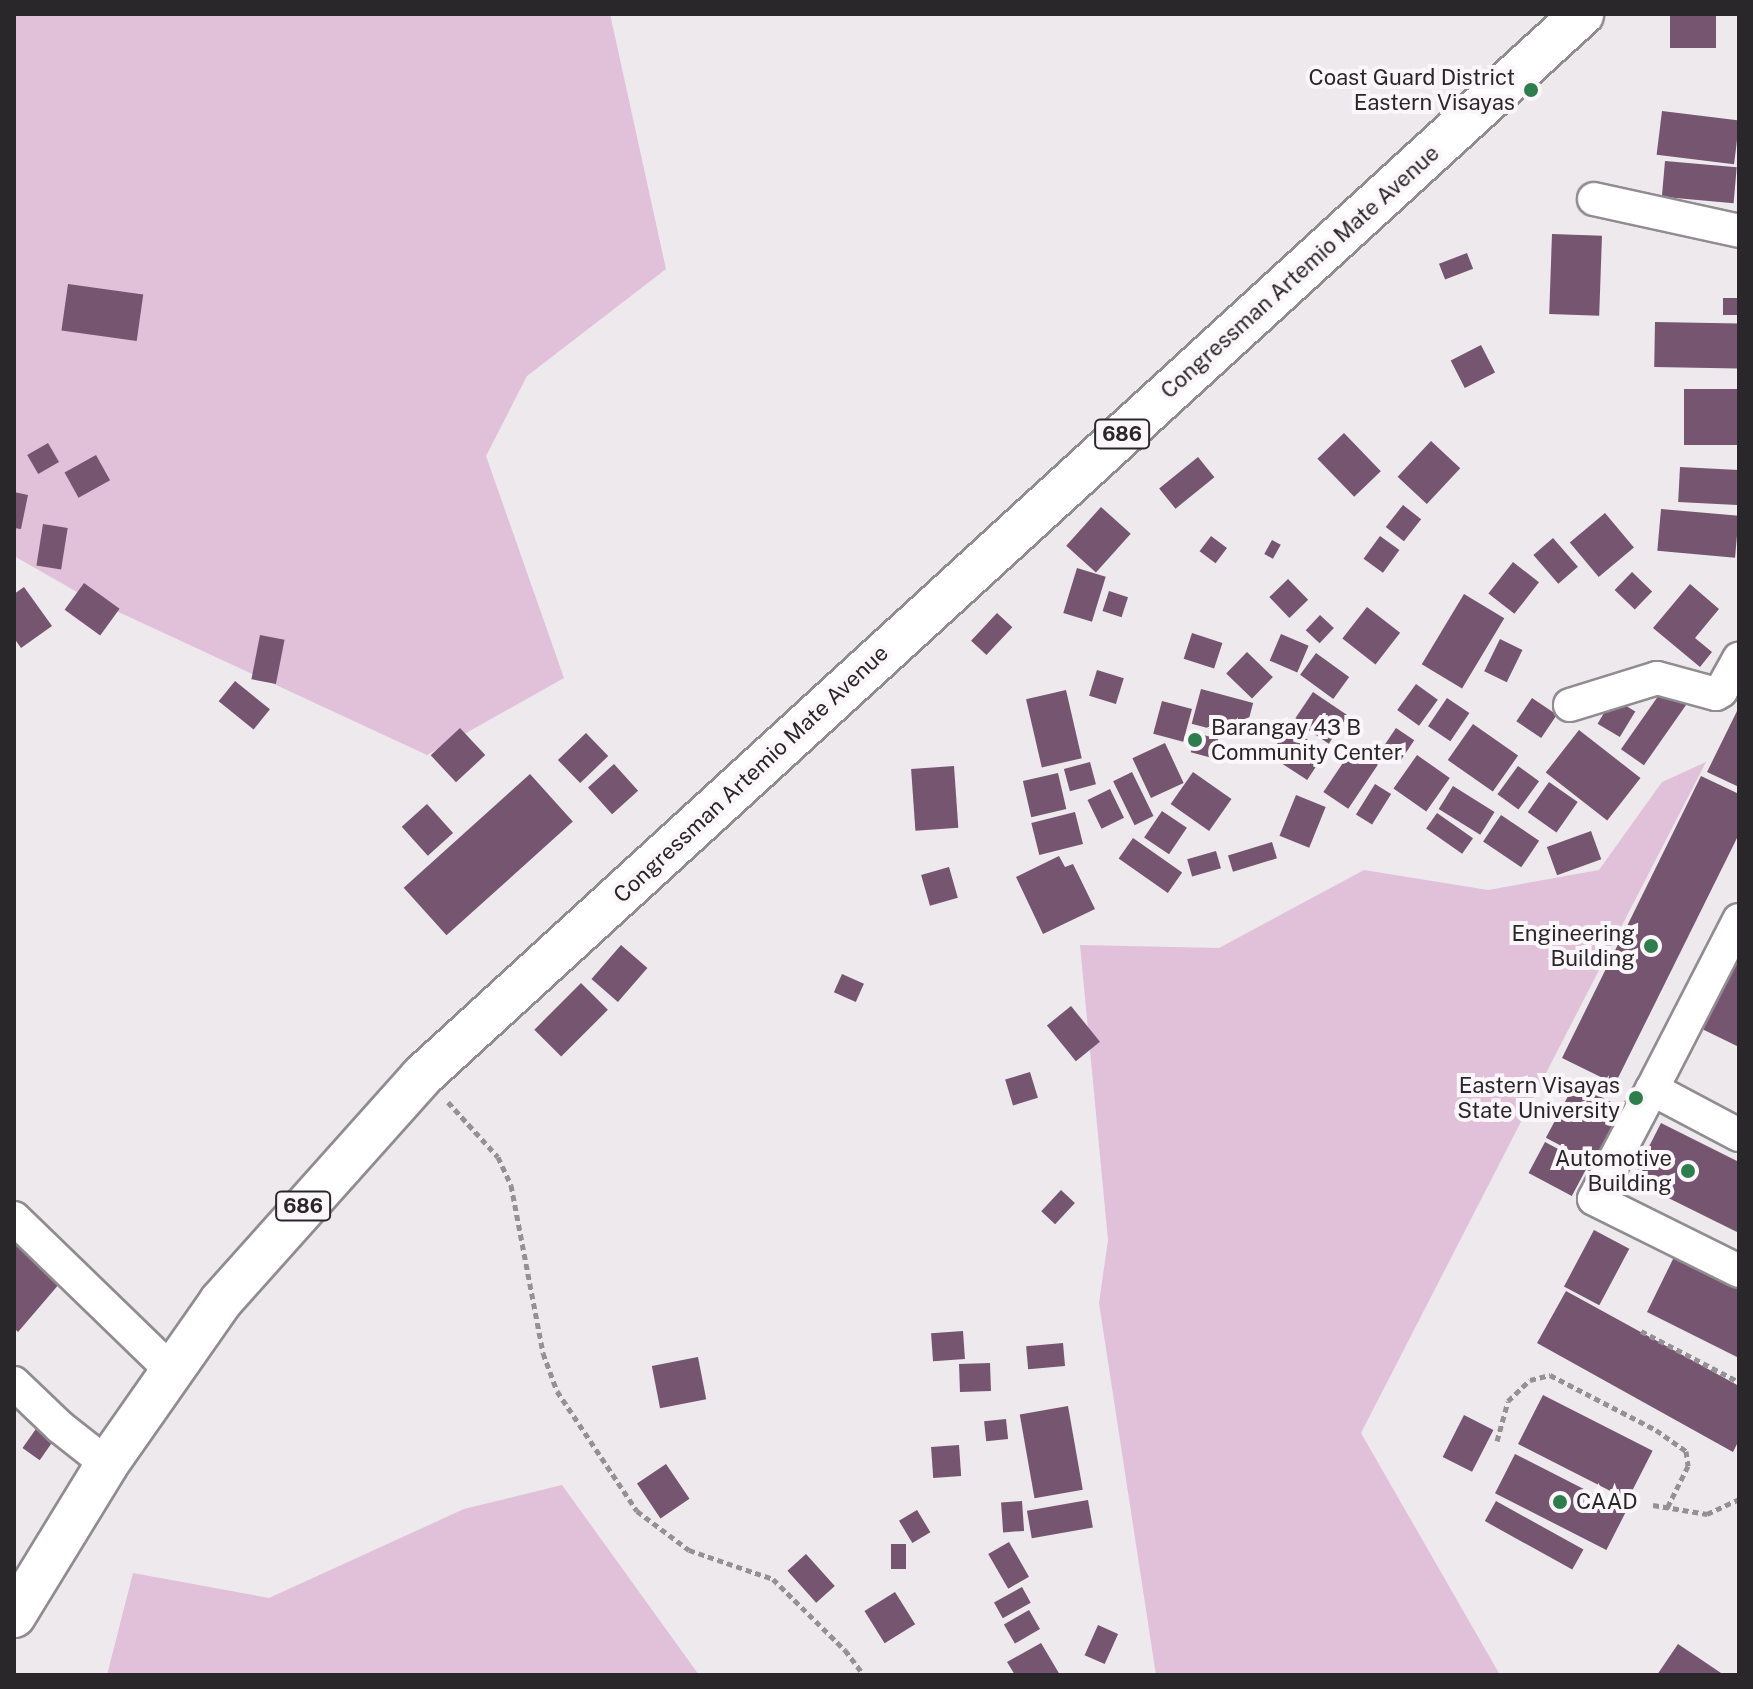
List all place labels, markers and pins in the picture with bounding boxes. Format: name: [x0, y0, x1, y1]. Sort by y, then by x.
place label: Coast Guard District Eastern Visayas: [1309, 64, 1515, 116]
marker: Coast Guard District Eastern Visayas: [1522, 81, 1540, 99]
place label: Barangay 43 B Community Center: [1211, 714, 1402, 766]
marker: Barangay 43 B Community Center: [1186, 731, 1204, 749]
place label: Engineering Building: [1511, 920, 1635, 972]
marker: Engineering Building: [1642, 937, 1660, 955]
place label: Eastern Visayas State University: [1457, 1072, 1620, 1124]
marker: Eastern Visayas State University: [1627, 1089, 1645, 1107]
place label: Automotive Building: [1555, 1145, 1672, 1196]
marker: Automotive Building: [1679, 1162, 1697, 1180]
place label: CAAD: [1576, 1489, 1638, 1515]
marker: CAAD: [1551, 1493, 1569, 1511]

